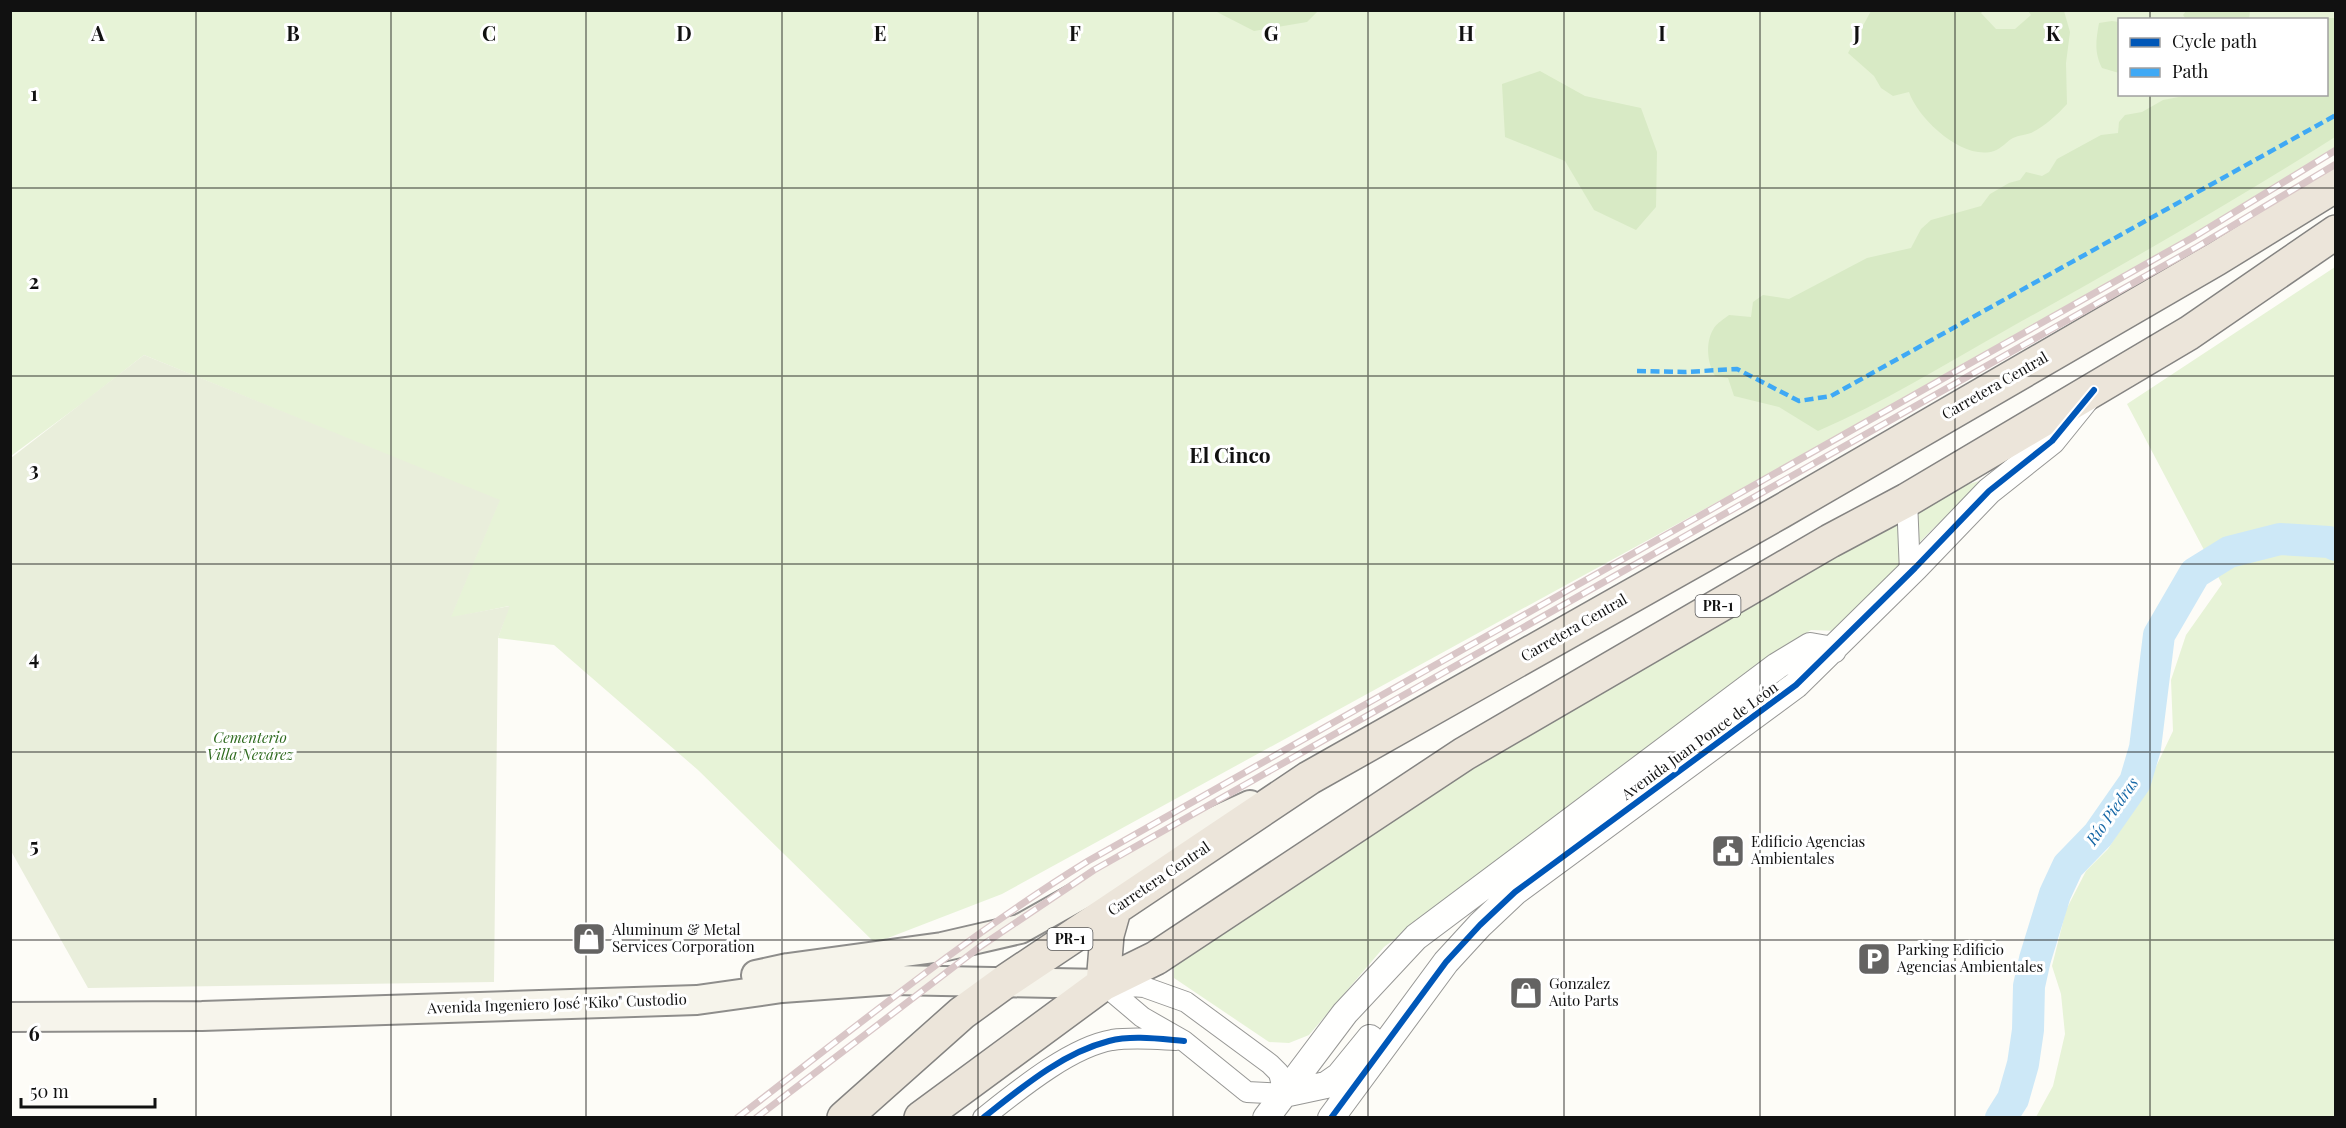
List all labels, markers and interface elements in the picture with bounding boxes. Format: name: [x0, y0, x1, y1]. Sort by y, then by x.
legend: [2118, 18, 2328, 96]
text: A: [90, 19, 105, 46]
text: B: [286, 19, 300, 46]
text: C: [482, 19, 496, 46]
text: D: [676, 19, 692, 46]
text: E: [874, 19, 886, 46]
text: F: [1069, 19, 1081, 46]
text: G: [1264, 19, 1279, 46]
text: H: [1458, 19, 1474, 46]
text: I: [1658, 19, 1666, 46]
text: J: [1852, 19, 1861, 46]
text: K: [2046, 19, 2061, 46]
text: Cycle path: [2172, 29, 2257, 53]
text: Path: [2172, 59, 2209, 83]
text: 1: [30, 79, 38, 106]
text: 2: [29, 267, 39, 294]
street label: Carretera Central: [1938, 347, 2051, 424]
district label: El Cinco: [1189, 440, 1271, 468]
text: 3: [29, 455, 39, 482]
street label: Carretera Central: [1517, 589, 1630, 666]
road number: PR-1: [1696, 595, 1740, 617]
text: 4: [29, 643, 39, 670]
street label: Avenida Juan Ponce de León: [1616, 677, 1782, 804]
park label: Cementerio Villa Nevárez: [207, 727, 295, 764]
water label: Río Piedras: [2080, 773, 2143, 850]
text: 5: [29, 831, 39, 858]
place label: Edificio Agencias Ambientales: [1750, 831, 1865, 868]
public building icon: Edificio Agencias Ambientales: [1710, 833, 1746, 869]
street label: Carretera Central: [1103, 836, 1214, 920]
place label: Aluminum & Metal Services Corporation: [611, 919, 755, 956]
shop icon: Aluminum & Metal Services Corporation: [571, 921, 607, 957]
road number: PR-1: [1048, 928, 1092, 950]
place label: Parking Edificio Agencias Ambientales: [1896, 939, 2043, 976]
parking icon: Parking Edificio Agencias Ambientales: [1856, 941, 1892, 977]
place label: Gonzalez Auto Parts: [1548, 973, 1619, 1010]
shop icon: Gonzalez Auto Parts: [1508, 975, 1544, 1011]
street label: Avenida Ingeniero José "Kiko" Custodio: [426, 988, 687, 1018]
text: 6: [28, 1019, 40, 1046]
scale bar: [21, 1071, 154, 1109]
text: 50 m: [30, 1079, 69, 1103]

